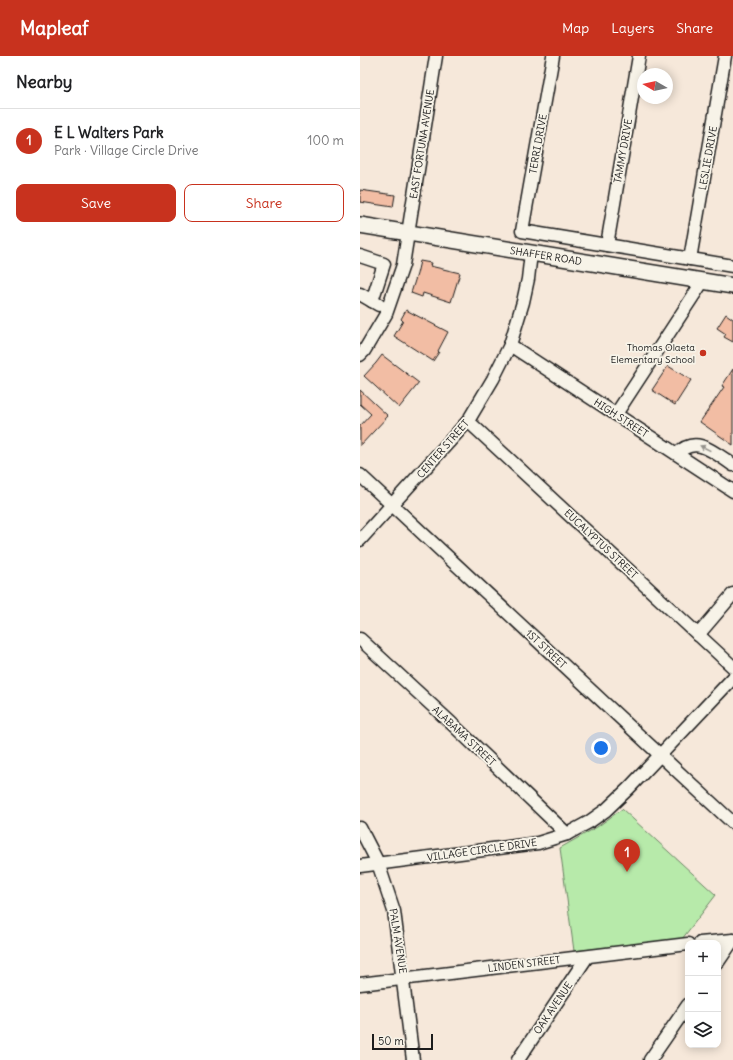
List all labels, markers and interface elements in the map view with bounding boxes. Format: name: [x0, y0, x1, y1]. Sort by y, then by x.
text: Mapleaf: [20, 16, 89, 40]
text: Map: [562, 19, 589, 37]
text: Layers: [611, 19, 654, 37]
text: Share: [676, 19, 713, 37]
north arrow: [637, 68, 673, 104]
text: Nearby: [16, 71, 72, 93]
street label: EAST FORTUNA AVENUE: [407, 88, 437, 200]
street label: TERRI DRIVE: [526, 113, 550, 175]
street label: TAMMY DRIVE: [611, 118, 635, 184]
text: E L Walters Park: [54, 123, 164, 142]
street label: LESLIE DRIVE: [696, 125, 720, 191]
text: 1: [26, 132, 32, 149]
text: 100 m: [307, 132, 344, 149]
text: Park · Village Circle Drive: [54, 142, 199, 159]
button: Save: [16, 184, 176, 222]
button: Share: [184, 184, 344, 222]
street label: SHAFFER ROAD: [509, 244, 583, 268]
place label: Thomas Olaeta Elementary School: [611, 341, 695, 366]
marker: Thomas Olaeta Elementary School: [698, 348, 708, 358]
street label: HIGH STREET: [591, 396, 651, 440]
street label: CENTER STREET: [414, 417, 472, 481]
one-way arrow: [700, 445, 711, 451]
street label: EUCALYPTUS STREET: [561, 507, 641, 581]
street label: 1ST STREET: [523, 627, 569, 671]
street label: ALABAMA STREET: [429, 703, 499, 769]
your location: [591, 738, 611, 758]
street label: VILLAGE CIRCLE DRIVE: [426, 836, 538, 864]
pin: 1: [614, 839, 640, 872]
street label: PALM AVENUE: [386, 907, 410, 975]
map controls: [685, 940, 721, 1048]
button: +: [685, 940, 721, 976]
street label: LINDEN STREET: [487, 953, 561, 975]
button: −: [685, 976, 721, 1012]
street label: OAK AVENUE: [531, 979, 575, 1037]
button: layers: [685, 1012, 721, 1048]
scale bar: [372, 1032, 433, 1051]
text: 50 m: [378, 1034, 404, 1048]

